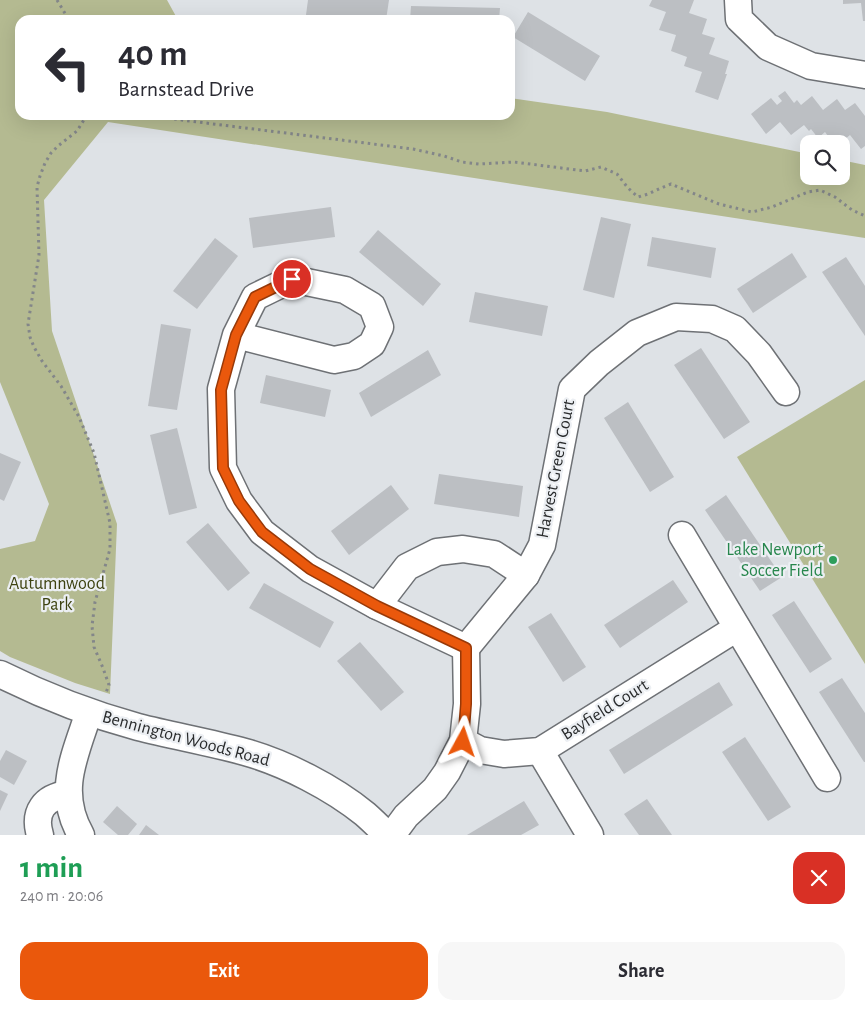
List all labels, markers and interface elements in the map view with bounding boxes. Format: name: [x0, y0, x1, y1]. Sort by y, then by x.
icon: left: [35, 35, 100, 100]
text: 40 m: [118, 37, 187, 72]
text: Barnstead Drive: [118, 78, 254, 100]
map controls: [800, 135, 850, 185]
button: search: [800, 135, 850, 185]
pin: [271, 258, 313, 300]
icon: arrive: [278, 265, 306, 293]
street label: Harvest Green Court: [534, 398, 578, 540]
place label: Lake Newport Soccer Field: [726, 541, 823, 580]
marker: Lake Newport Soccer Field: [827, 554, 839, 566]
park label: Autumnwood Park: [9, 575, 105, 614]
street label: Bayfield Court: [558, 676, 652, 744]
street label: Bennington Woods Road: [100, 708, 272, 770]
position arrow: [436, 715, 488, 767]
button: close: [793, 852, 845, 904]
text: 1 min: [20, 853, 83, 883]
text: 240 m · 20:06: [20, 888, 103, 904]
button: Exit: [20, 942, 428, 1000]
button: Share: [438, 942, 845, 1000]

